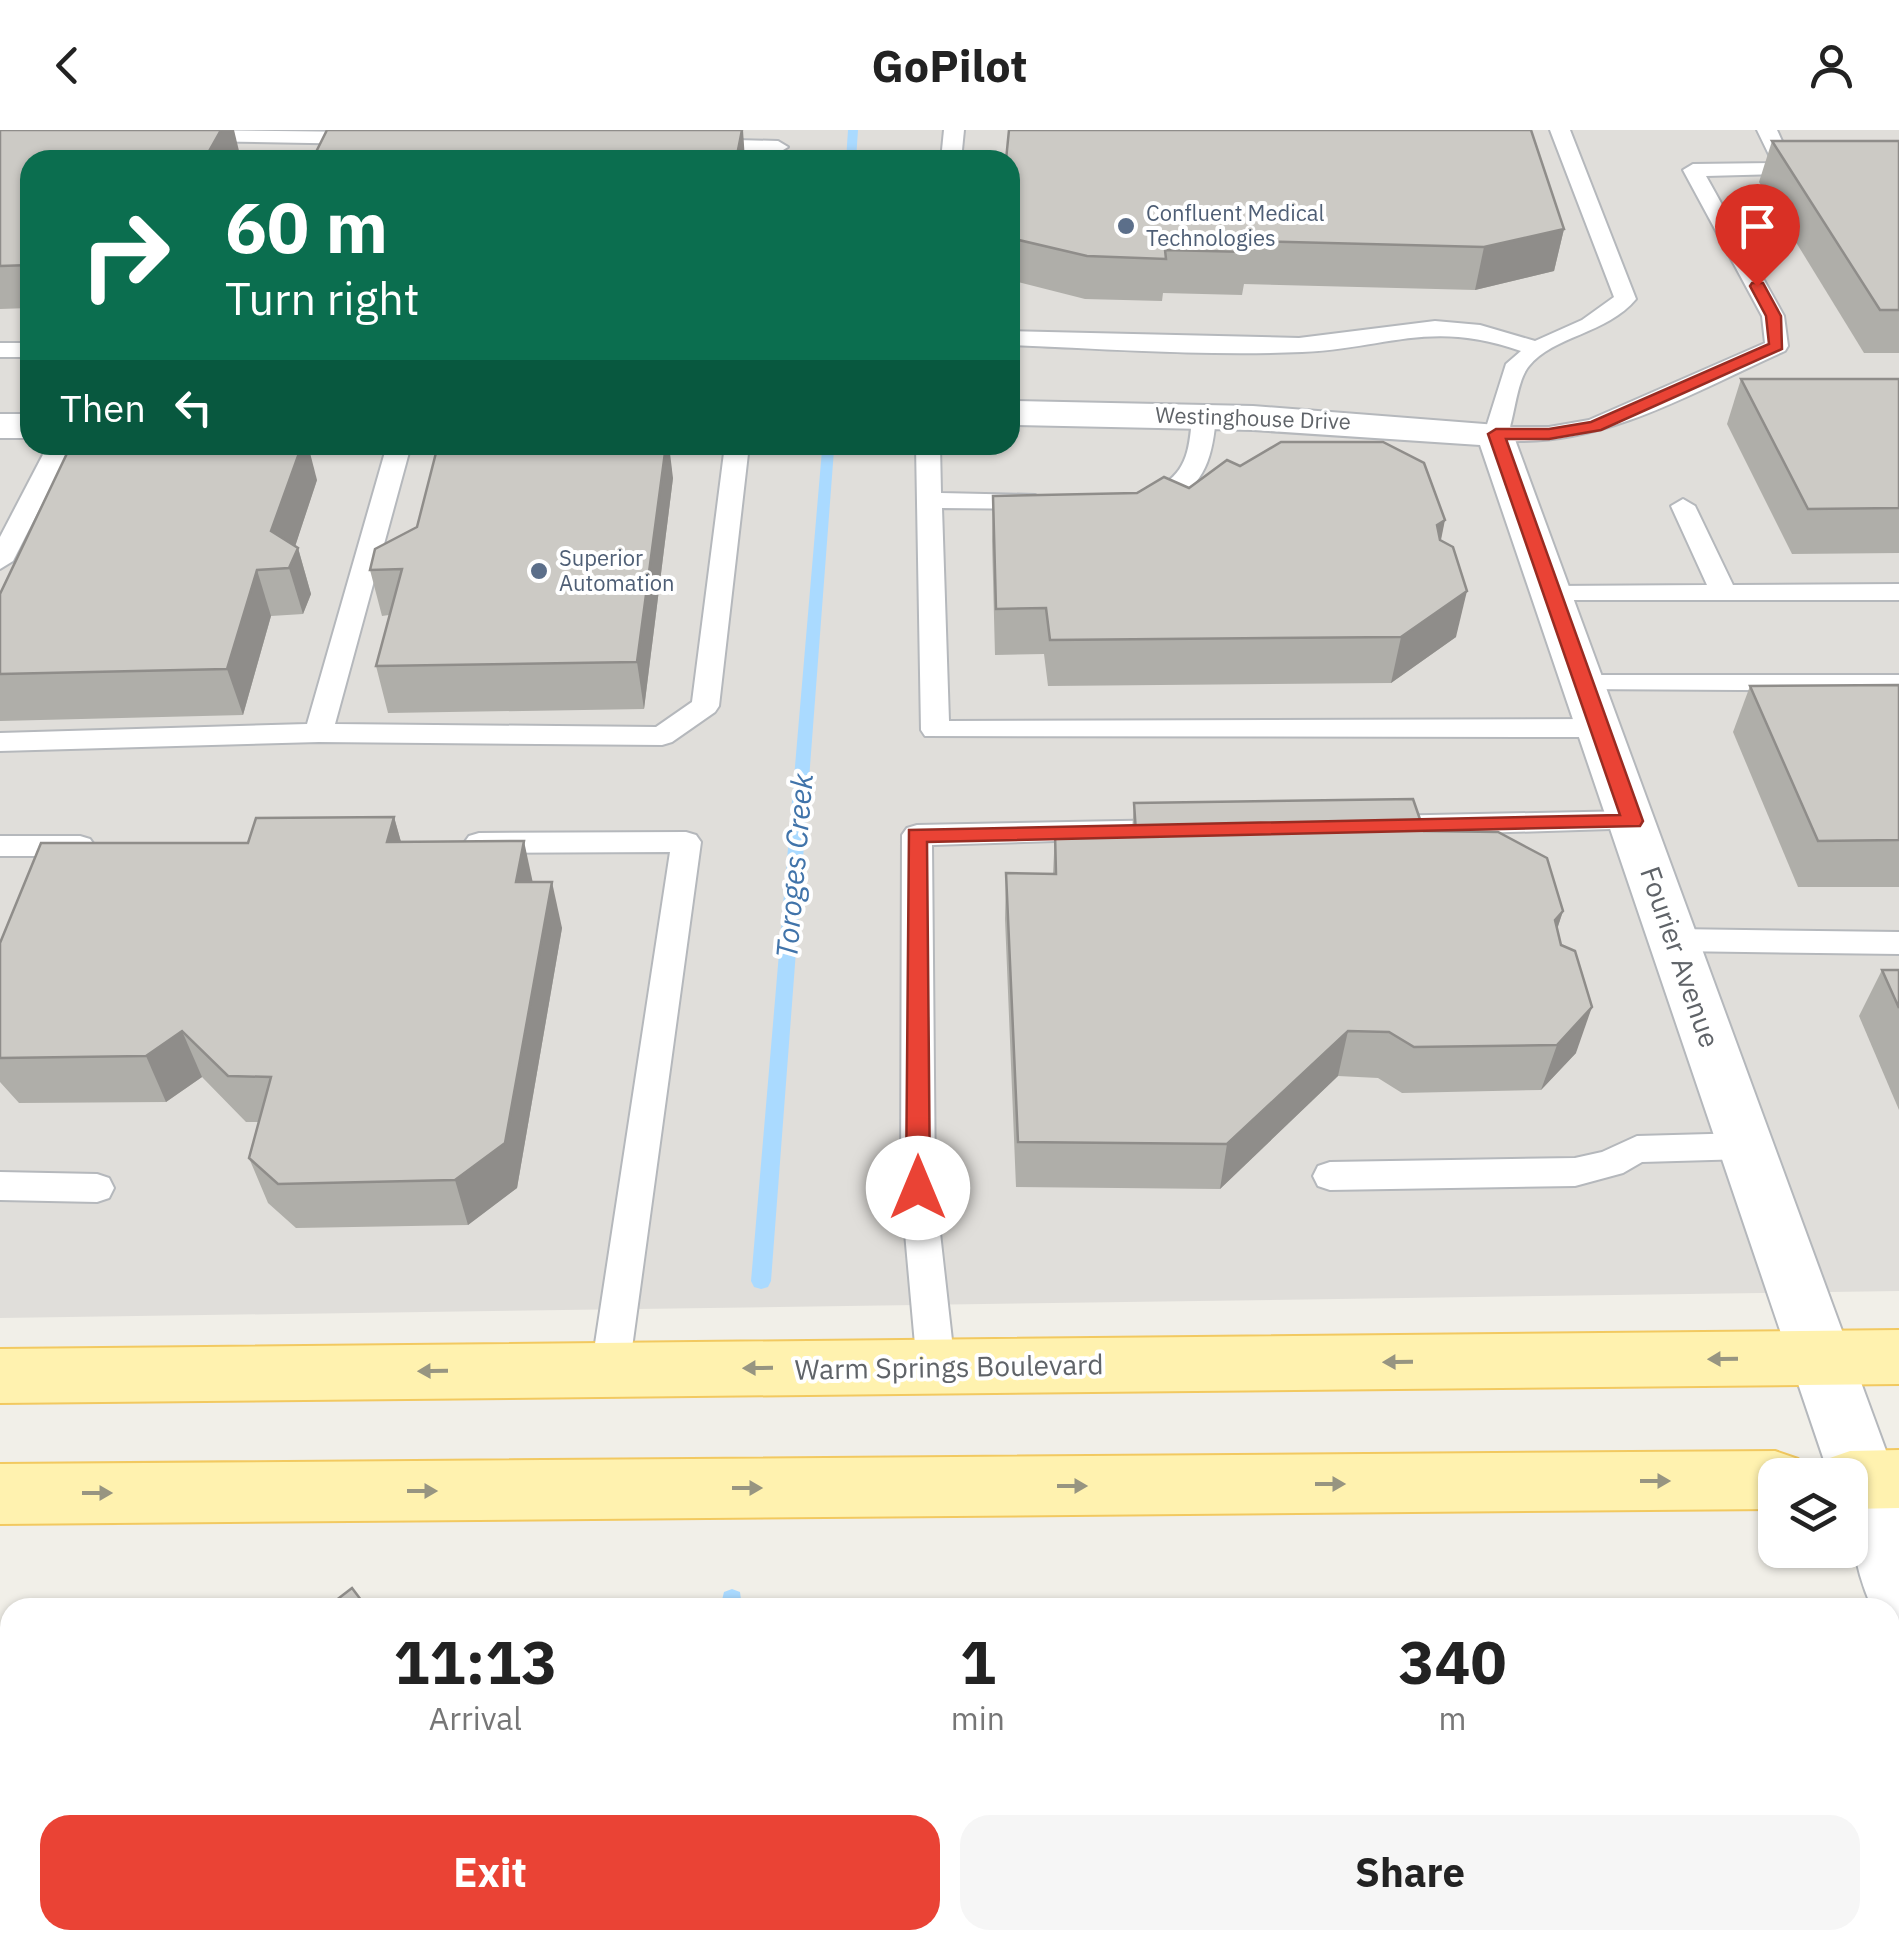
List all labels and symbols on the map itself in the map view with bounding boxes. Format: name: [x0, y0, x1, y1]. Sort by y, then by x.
pin: [1715, 184, 1800, 287]
place label: Confluent Medical Technologies: [1146, 198, 1325, 252]
marker: Confluent Medical Technologies: [1115, 215, 1137, 237]
street label: Westinghouse Drive: [1155, 400, 1351, 435]
place label: Superior Automation: [559, 543, 675, 597]
marker: Superior Automation: [528, 560, 550, 582]
water label: Toroges Creek: [766, 771, 821, 960]
street label: Fourier Avenue: [1632, 861, 1729, 1052]
position arrow: [866, 1136, 970, 1240]
street label: Warm Springs Boulevard: [794, 1345, 1104, 1388]
one-way arrow: [1707, 1351, 1739, 1367]
one-way arrow: [1382, 1354, 1414, 1370]
one-way arrow: [742, 1360, 774, 1376]
one-way arrow: [417, 1364, 449, 1380]
one-way arrow: [1639, 1473, 1671, 1489]
one-way arrow: [1314, 1475, 1346, 1491]
one-way arrow: [1057, 1477, 1089, 1493]
one-way arrow: [732, 1480, 764, 1496]
one-way arrow: [407, 1482, 439, 1498]
one-way arrow: [82, 1485, 114, 1501]

